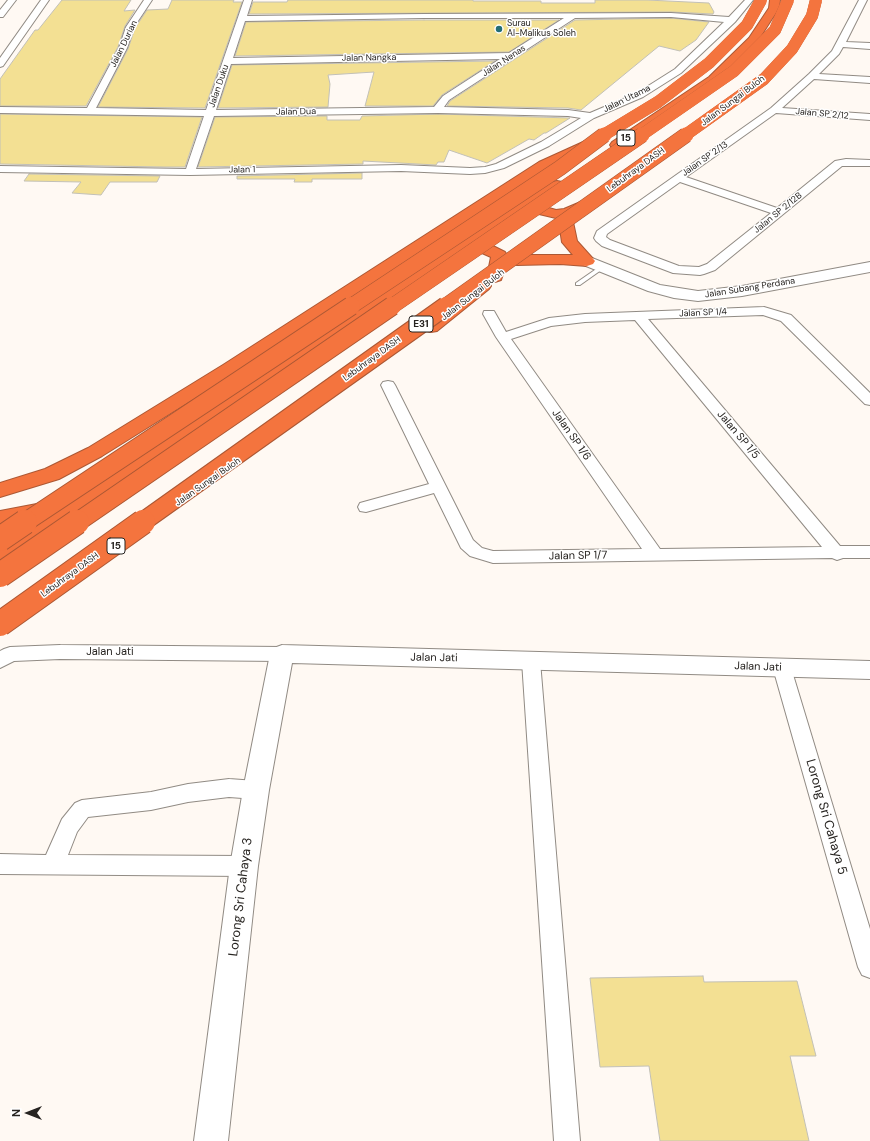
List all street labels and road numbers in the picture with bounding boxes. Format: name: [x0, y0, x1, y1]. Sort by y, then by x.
street label: Jalan Durian: [108, 19, 140, 69]
street label: Jalan Nenas: [480, 43, 528, 79]
street label: Jalan Nangka: [342, 52, 396, 64]
street label: Jalan Duku: [207, 63, 231, 109]
street label: Jalan Sungai Buloh: [699, 74, 767, 128]
street label: Jalan Utama: [602, 83, 652, 115]
street label: Jalan Dua: [276, 106, 316, 118]
street label: Jalan SP 2/12: [795, 106, 849, 122]
road number: 15: [617, 130, 635, 146]
street label: Jalan SP 2/13: [680, 139, 730, 179]
street label: Lebuhraya DASH: [605, 145, 667, 195]
street label: Jalan 1: [229, 164, 255, 176]
street label: Jalan SP 2/12B: [752, 190, 804, 236]
street label: Jalan Sungai Buloh: [439, 267, 507, 323]
street label: Jalan Subang Perdana: [704, 276, 796, 300]
street label: Jalan SP 1/4: [679, 306, 727, 320]
road number: E31: [409, 316, 433, 332]
street label: Lebuhraya DASH: [341, 334, 403, 384]
street label: Jalan SP 1/6: [549, 407, 593, 463]
street label: Jalan SP 1/5: [714, 408, 762, 462]
street label: Jalan Sungai Buloh: [173, 455, 243, 509]
road number: 15: [107, 538, 125, 554]
street label: Jalan SP 1/7: [549, 549, 607, 563]
street label: Lebuhraya DASH: [39, 550, 101, 600]
street label: Jalan Jati: [86, 645, 134, 659]
street label: Jalan Jati: [410, 651, 458, 665]
street label: Jalan Jati: [734, 660, 782, 674]
street label: Lorong Sri Cahaya 5: [802, 757, 850, 877]
street label: Lorong Sri Cahaya 3: [226, 837, 256, 957]

